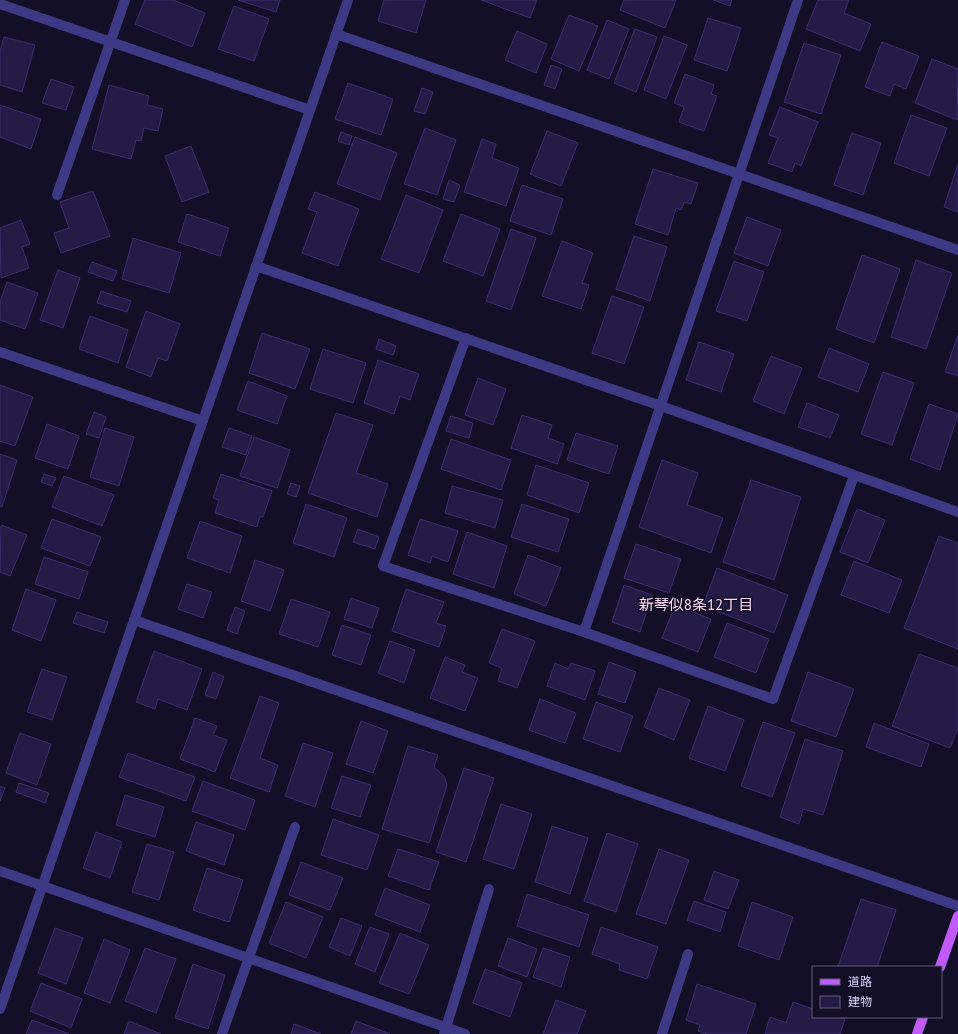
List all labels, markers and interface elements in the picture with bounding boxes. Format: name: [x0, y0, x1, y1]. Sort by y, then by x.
district label: 新琴似8条12丁目: [639, 595, 753, 614]
legend: [812, 966, 942, 1018]
text: 道路: [848, 974, 872, 989]
text: 建物: [848, 994, 872, 1009]

